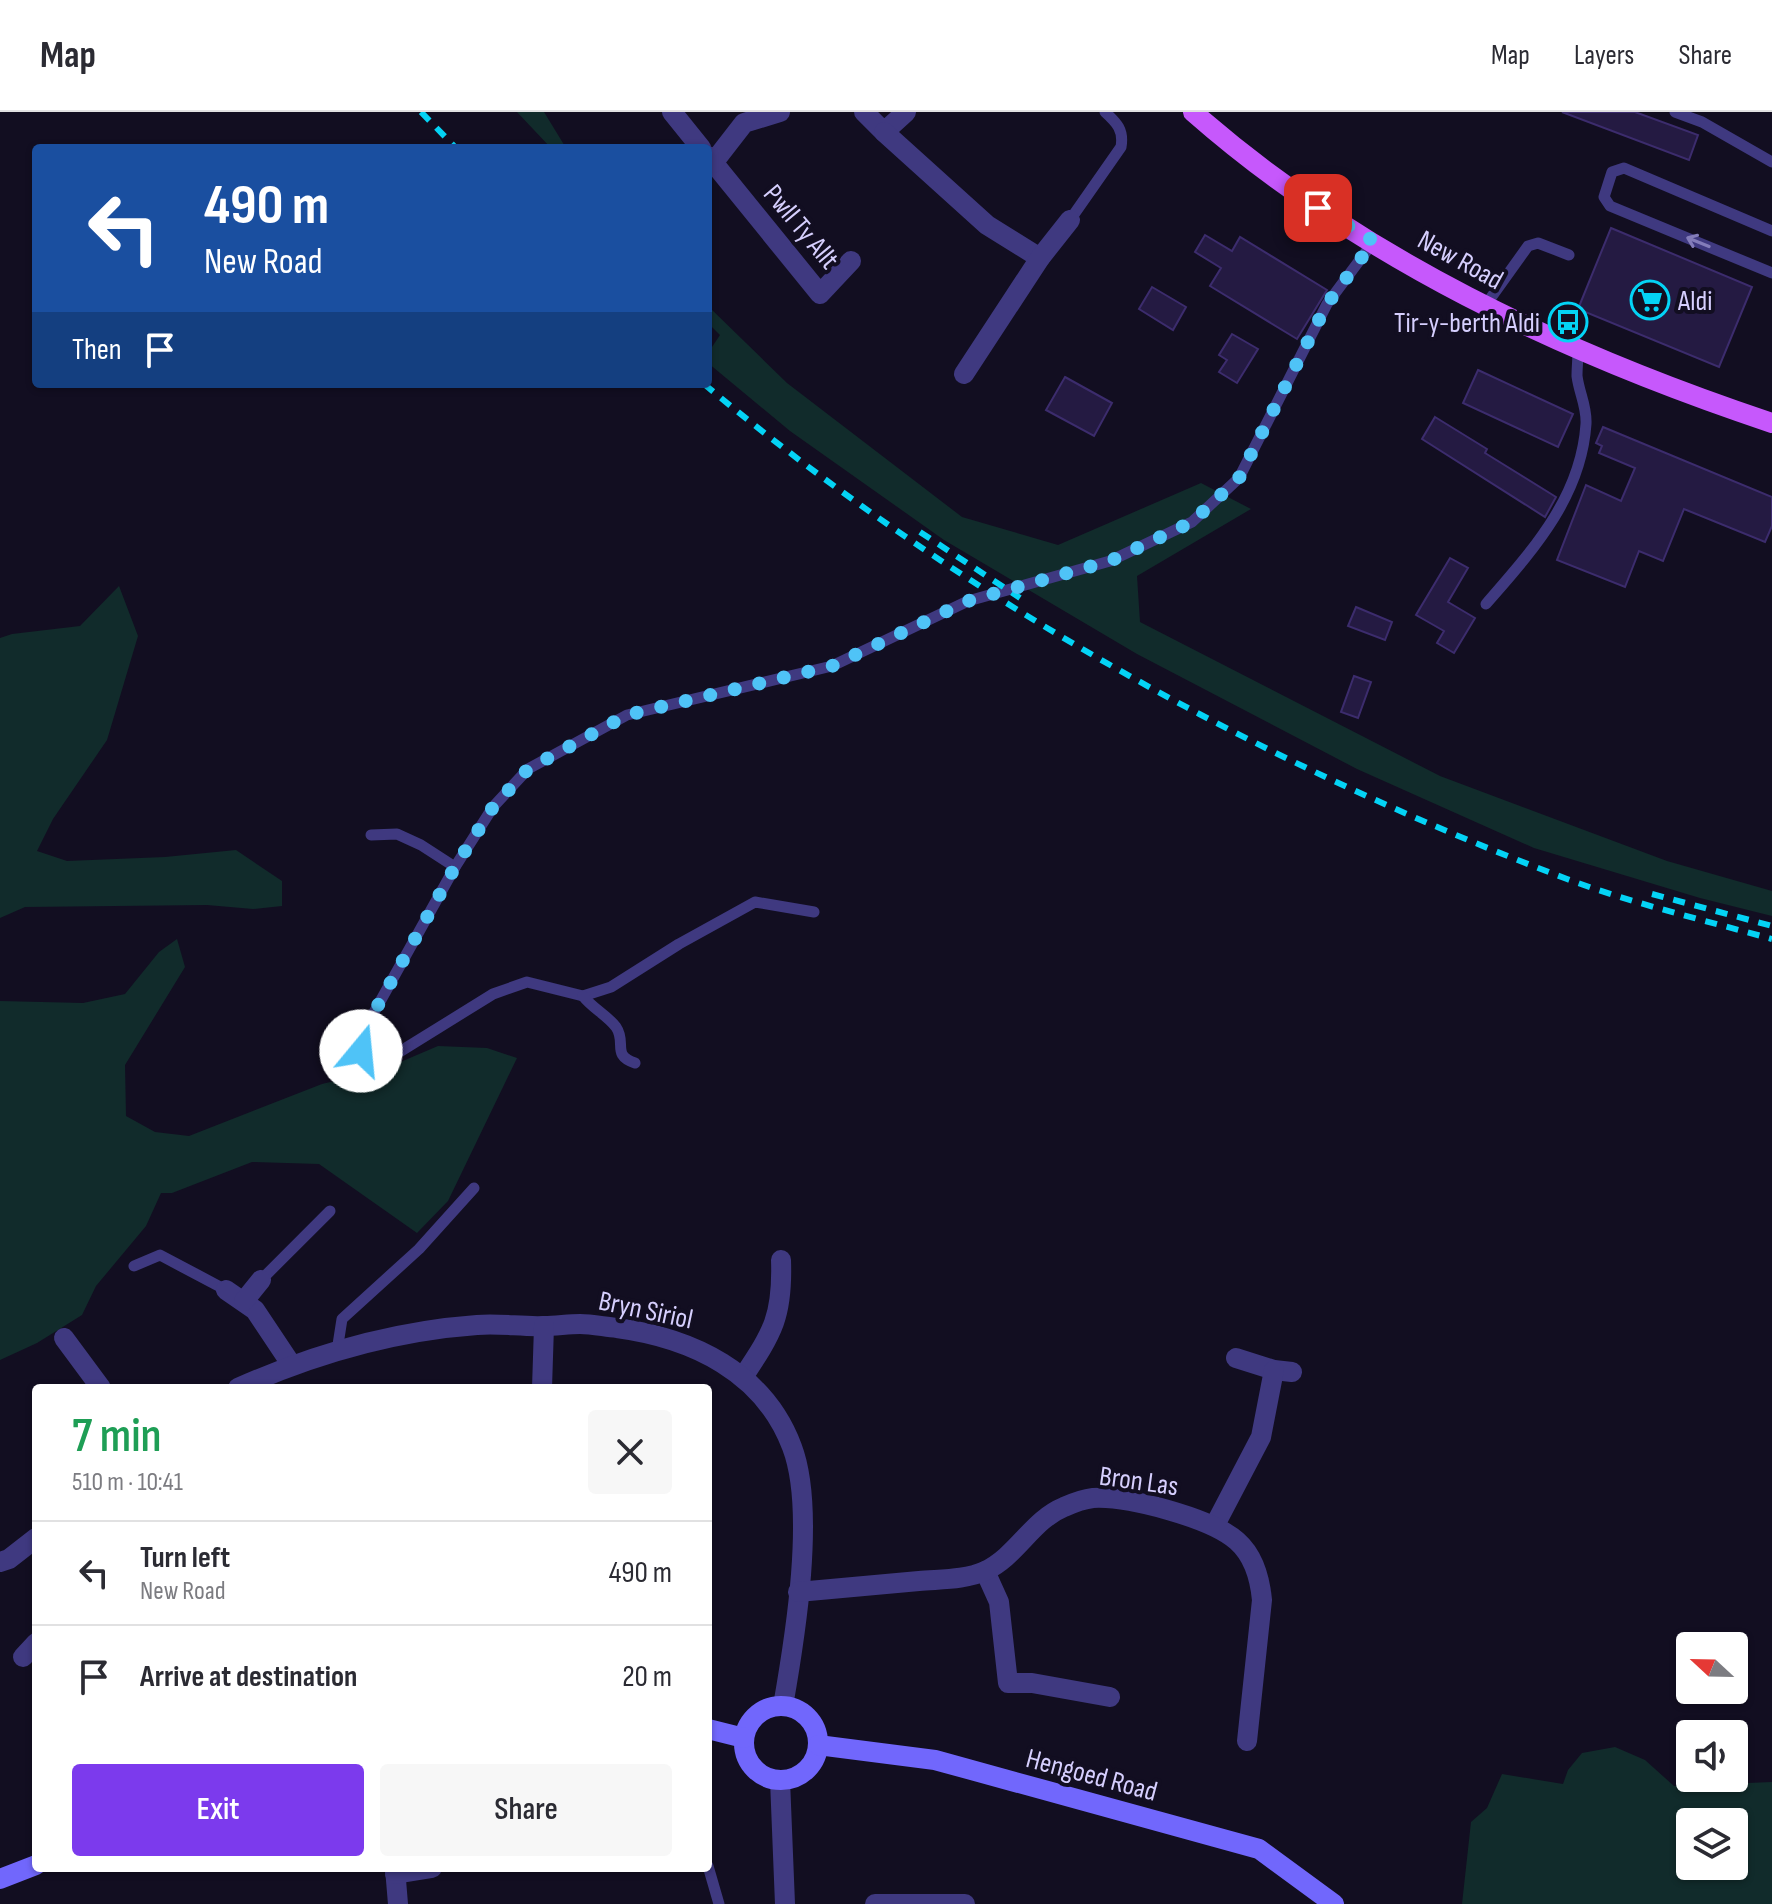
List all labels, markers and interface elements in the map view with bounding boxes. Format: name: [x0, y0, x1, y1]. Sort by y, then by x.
text: Map: [40, 33, 96, 78]
text: Map: [1491, 39, 1530, 72]
text: Layers: [1574, 39, 1634, 72]
text: Share: [1678, 39, 1732, 72]
text: 490 m: [204, 173, 329, 240]
pin: [1284, 174, 1352, 242]
icon: left: [72, 176, 176, 280]
street label: Pwll Ty Allt: [756, 178, 846, 276]
icon: arrive: [1296, 186, 1340, 230]
street label: New Road: [1412, 224, 1509, 297]
one-way arrow: [1686, 234, 1711, 248]
text: New Road: [204, 241, 323, 284]
supermarket icon: Aldi: [1629, 279, 1671, 321]
place label: Aldi: [1677, 285, 1712, 318]
bus stop icon: Tir-y-berth Aldi: [1547, 301, 1589, 343]
place label: Tir-y-berth Aldi: [1394, 307, 1540, 340]
icon: arrive: [138, 328, 182, 372]
text: Then: [72, 332, 122, 368]
position arrow: [319, 1009, 403, 1093]
street label: Bryn Siriol: [596, 1284, 696, 1337]
text: 7 min: [72, 1408, 162, 1465]
button: close: [588, 1410, 672, 1494]
street label: Bron Las: [1097, 1460, 1180, 1503]
text: 510 m · 10:41: [72, 1467, 183, 1498]
text: Turn left: [140, 1540, 230, 1576]
icon: left: [72, 1551, 116, 1595]
text: 490 m: [609, 1555, 672, 1591]
text: New Road: [140, 1576, 226, 1607]
north arrow: [1676, 1632, 1748, 1704]
map controls: [1676, 1632, 1748, 1880]
icon: arrive: [72, 1655, 116, 1699]
text: Arrive at destination: [140, 1659, 357, 1695]
text: 20 m: [622, 1659, 672, 1695]
button: sound: [1676, 1720, 1748, 1792]
street label: Hengoed Road: [1023, 1742, 1161, 1809]
button: Exit: [72, 1764, 364, 1856]
button: Share: [380, 1764, 672, 1856]
button: layers: [1676, 1808, 1748, 1880]

